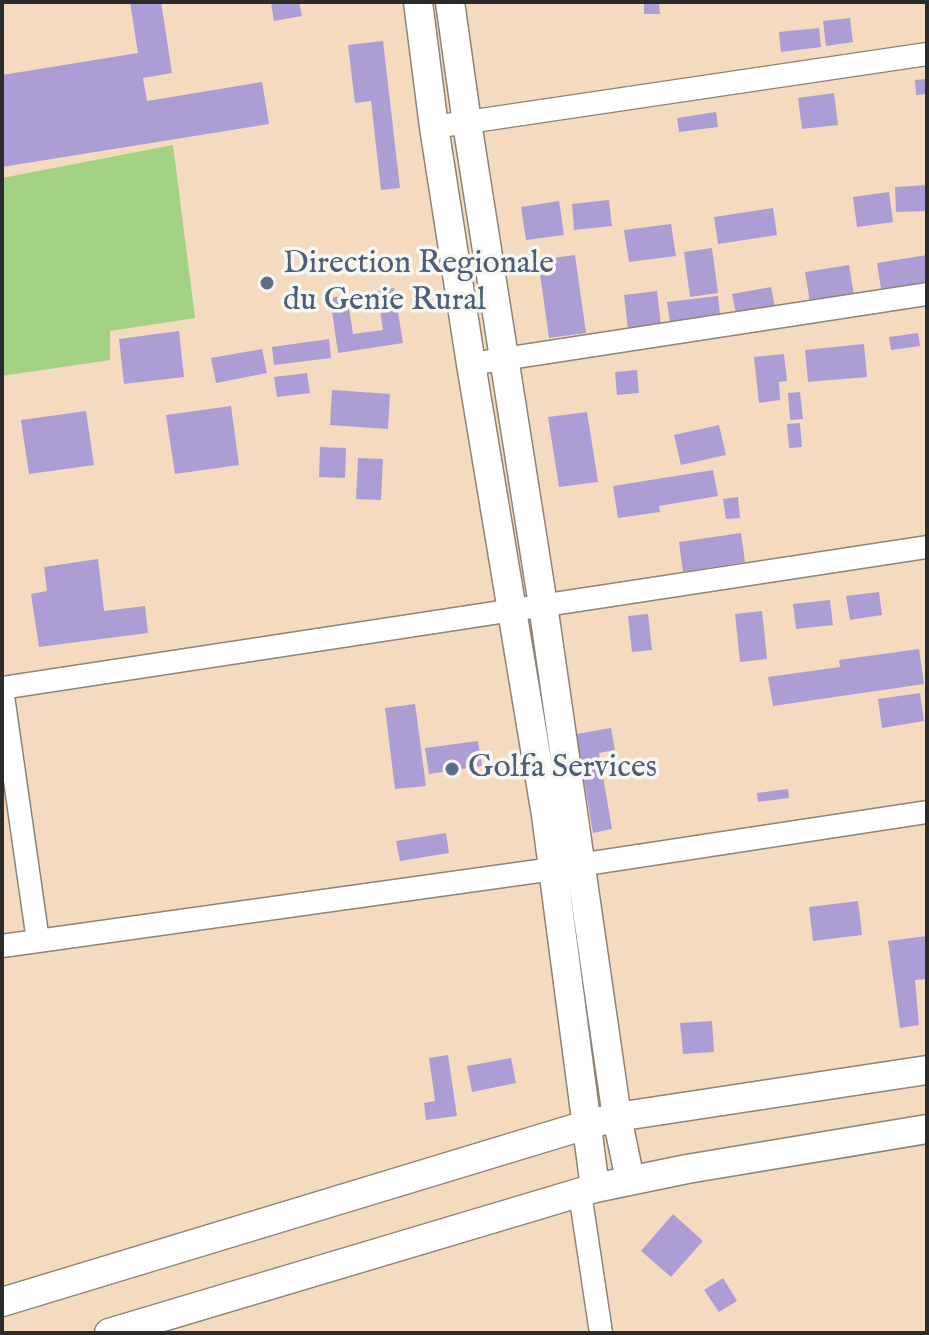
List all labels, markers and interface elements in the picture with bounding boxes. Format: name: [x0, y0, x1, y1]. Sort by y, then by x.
place label: Direction Regionale du Genie Rural: [283, 246, 554, 321]
marker: Direction Regionale du Genie Rural: [258, 274, 276, 292]
place label: Golfa Services: [468, 750, 657, 788]
marker: Golfa Services: [443, 760, 461, 778]

